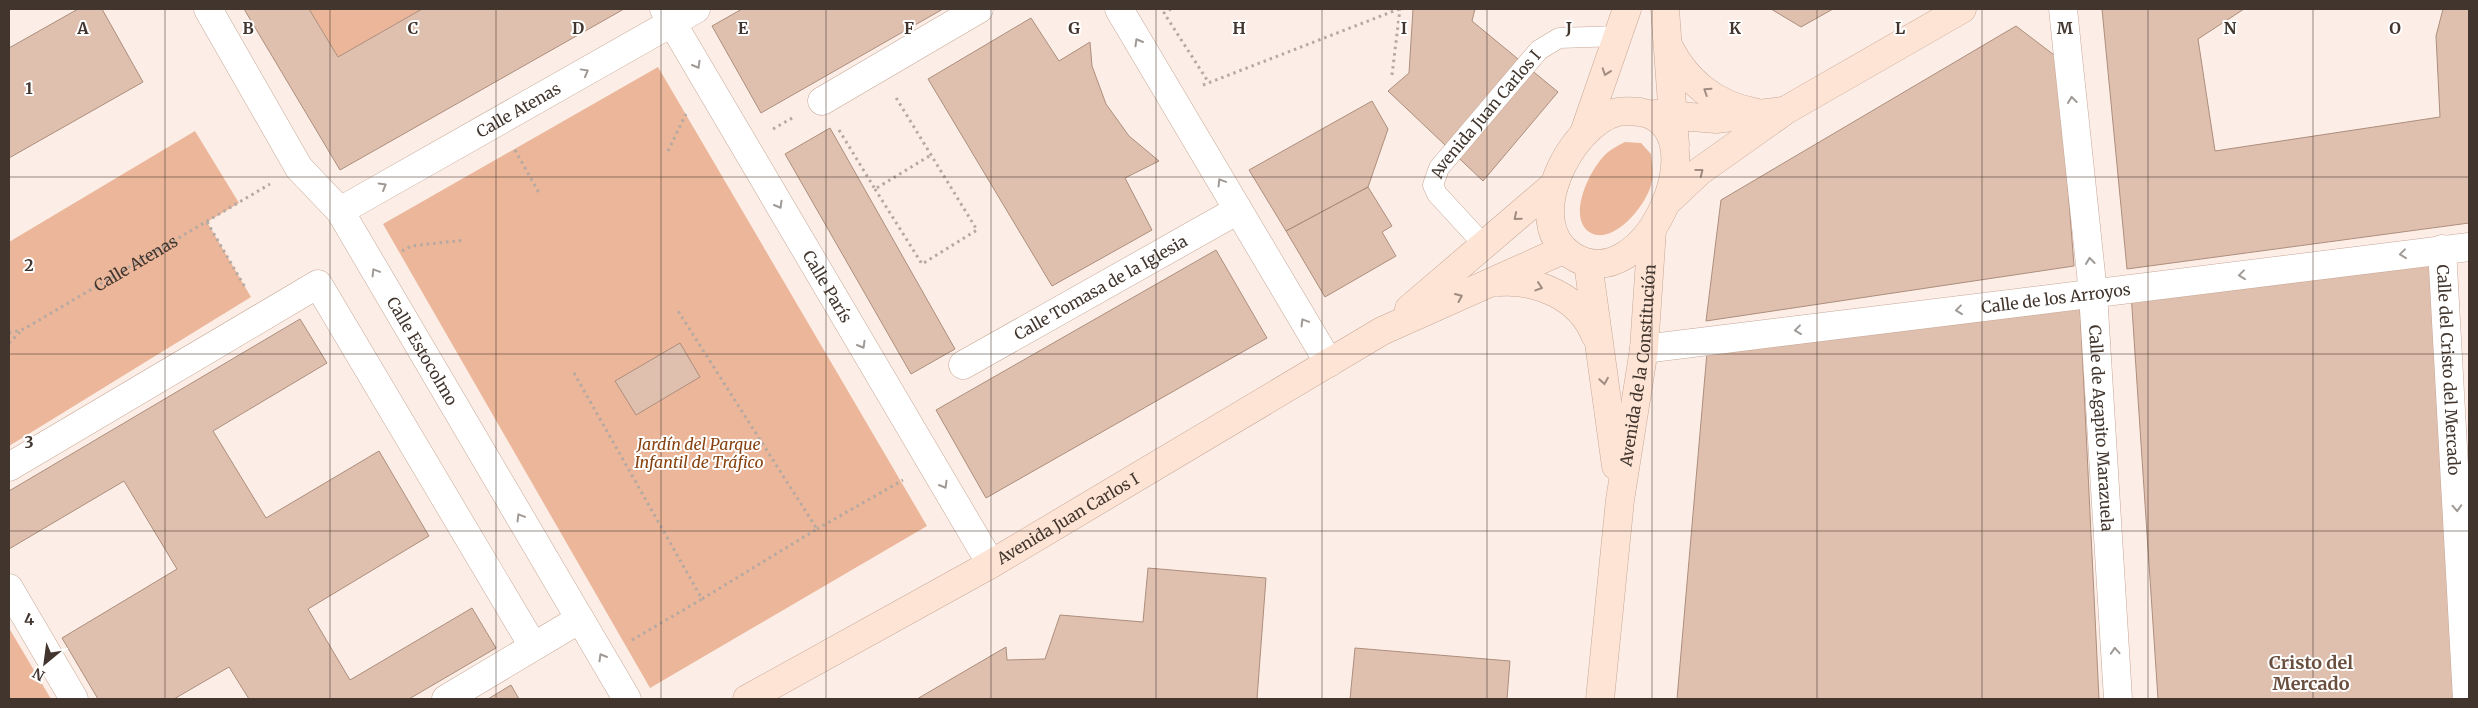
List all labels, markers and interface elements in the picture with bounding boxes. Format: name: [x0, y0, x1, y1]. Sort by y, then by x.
text: A: [76, 18, 89, 38]
text: B: [242, 18, 254, 38]
text: C: [408, 18, 418, 38]
text: D: [572, 18, 584, 38]
text: E: [738, 18, 749, 38]
text: F: [904, 18, 914, 38]
text: G: [1068, 18, 1080, 38]
text: H: [1232, 18, 1246, 38]
text: I: [1401, 18, 1407, 38]
text: J: [1565, 18, 1572, 38]
text: K: [1729, 18, 1741, 38]
text: L: [1895, 18, 1905, 38]
text: M: [2057, 18, 2074, 38]
text: N: [2224, 18, 2237, 38]
text: O: [2389, 18, 2401, 38]
one-way arrow: [1135, 38, 1145, 47]
street label: Avenida Juan Carlos I: [1426, 46, 1545, 182]
one-way arrow: [690, 59, 700, 68]
one-way arrow: [1602, 67, 1612, 75]
one-way arrow: [579, 68, 588, 78]
text: 1: [25, 78, 33, 98]
street label: Calle Atenas: [473, 78, 564, 142]
one-way arrow: [1703, 88, 1712, 98]
one-way arrow: [2067, 96, 2078, 104]
one-way arrow: [1694, 169, 1703, 177]
one-way arrow: [1218, 178, 1228, 187]
one-way arrow: [377, 183, 386, 193]
one-way arrow: [773, 199, 783, 208]
one-way arrow: [1514, 211, 1523, 220]
street label: Calle Tomasa de la Iglesia: [1010, 230, 1191, 344]
street label: Calle Atenas: [90, 231, 181, 296]
street label: Calle París: [798, 247, 857, 326]
one-way arrow: [2399, 248, 2407, 259]
text: 2: [24, 255, 34, 275]
one-way arrow: [2085, 257, 2096, 265]
street label: Avenida de la Constitución: [1615, 263, 1660, 469]
street label: Calle del Cristo del Mercado: [2433, 264, 2465, 476]
one-way arrow: [371, 269, 381, 278]
one-way arrow: [2238, 269, 2246, 280]
street label: Calle de los Arroyos: [1980, 279, 2132, 317]
one-way arrow: [1535, 281, 1543, 291]
street label: Calle Estocolmo: [383, 293, 462, 409]
one-way arrow: [1454, 293, 1463, 303]
one-way arrow: [1955, 304, 1963, 315]
one-way arrow: [1300, 318, 1310, 327]
one-way arrow: [1794, 324, 1802, 335]
street label: Calle de Agapito Marazuela: [2085, 324, 2118, 533]
one-way arrow: [855, 339, 865, 348]
one-way arrow: [1599, 377, 1609, 385]
text: 3: [24, 432, 34, 452]
park label: Jardín del Parque Infantil de Tráfico: [634, 434, 764, 472]
street label: Avenida Juan Carlos I: [992, 468, 1142, 569]
one-way arrow: [938, 479, 948, 488]
one-way arrow: [2451, 504, 2462, 512]
one-way arrow: [516, 514, 526, 523]
text: 4: [24, 609, 34, 629]
north arrow: [20, 638, 70, 688]
one-way arrow: [2110, 646, 2121, 654]
district label: Cristo del Mercado: [2269, 651, 2353, 695]
one-way arrow: [599, 654, 609, 663]
text: N: [29, 664, 48, 685]

